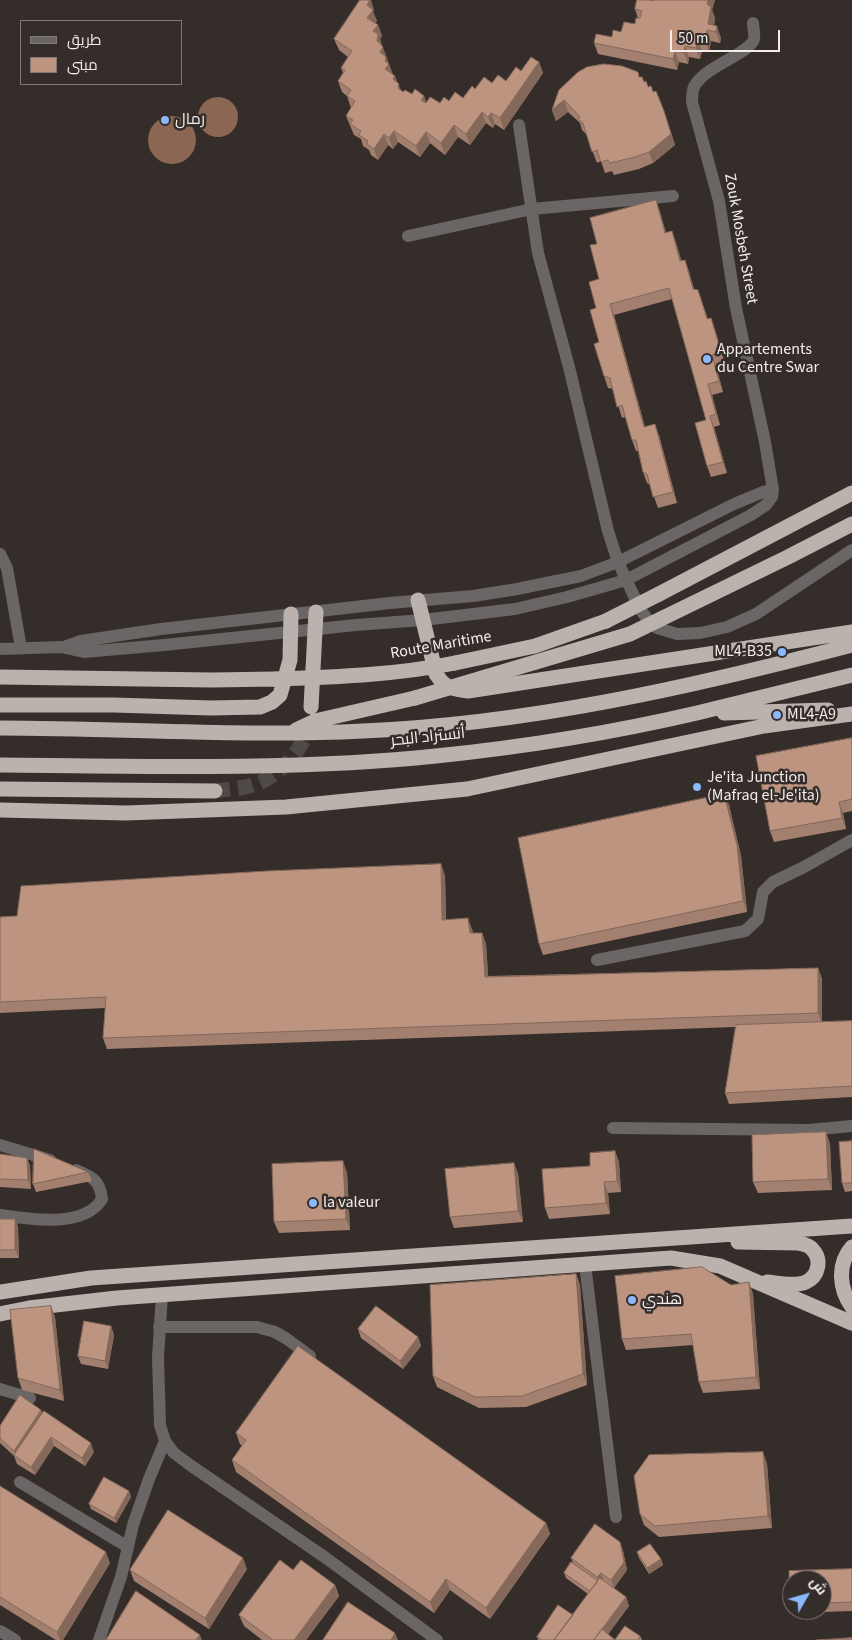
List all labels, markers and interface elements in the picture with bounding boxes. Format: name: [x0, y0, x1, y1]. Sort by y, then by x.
legend: [20, 20, 182, 85]
scale bar: [672, 20, 782, 52]
text: 50 m: [678, 28, 708, 49]
text: طريق: [67, 30, 101, 51]
text: مبنى: [67, 55, 98, 76]
place label: رمال: [175, 110, 205, 130]
marker: رمال: [159, 114, 171, 126]
street label: Zouk Mosbeh Street: [719, 172, 761, 306]
place label: Appartements du Centre Swar: [717, 340, 819, 378]
marker: Appartements du Centre Swar: [701, 353, 713, 365]
street label: Route Maritime: [389, 628, 493, 664]
place label: ML4-B35: [714, 642, 772, 662]
marker: ML4-B35: [776, 646, 788, 658]
place label: ML4-A9: [787, 705, 836, 725]
marker: ML4-A9: [771, 709, 783, 721]
street label: أتستراد البحر: [390, 725, 466, 751]
place label: Je'ita Junction (Mafraq el-Je'ita): [707, 768, 820, 806]
marker: Je'ita Junction (Mafraq el-Je'ita): [691, 781, 703, 793]
place label: la valeur: [323, 1193, 380, 1213]
marker: la valeur: [307, 1197, 319, 1209]
place label: هندي: [642, 1290, 682, 1310]
marker: هندي: [626, 1294, 638, 1306]
north arrow: [782, 1570, 832, 1620]
text: ش: [805, 1573, 831, 1600]

